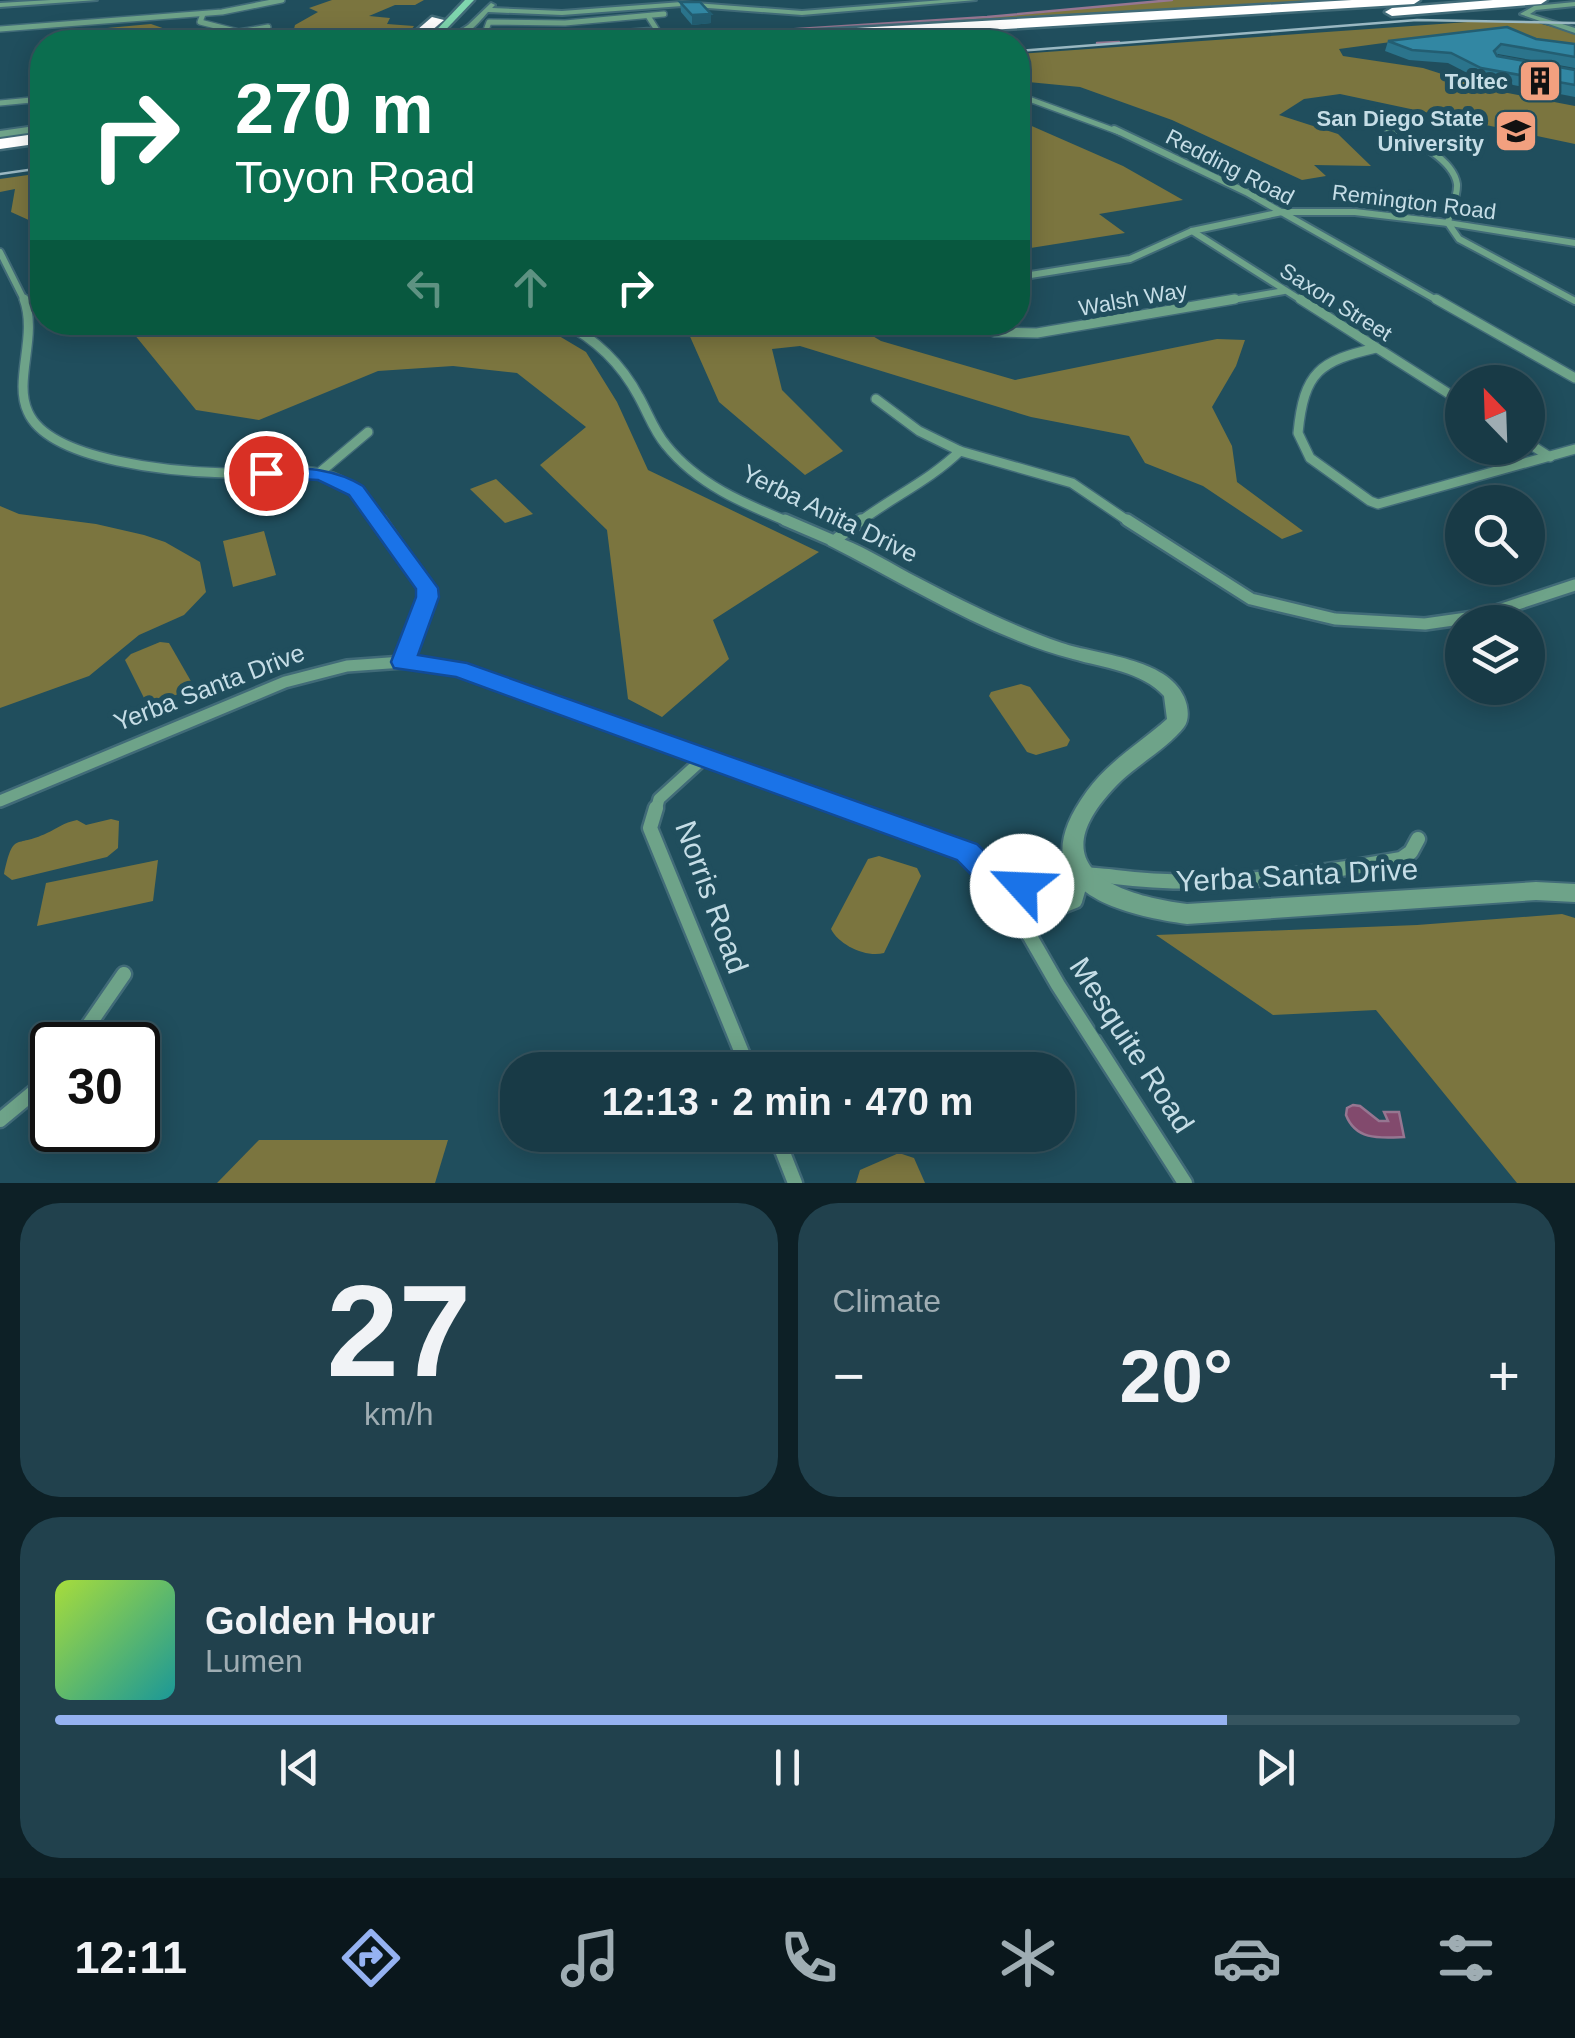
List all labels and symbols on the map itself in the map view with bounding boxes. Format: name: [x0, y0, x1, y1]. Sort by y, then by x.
building icon: Toltec: [1517, 58, 1563, 104]
place label: Toltec: [1445, 69, 1508, 94]
place label: San Diego State University: [1317, 106, 1485, 156]
school or university icon: San Diego State University: [1493, 108, 1539, 154]
street label: Redding Road: [1162, 124, 1298, 210]
street label: Remington Road: [1331, 180, 1497, 224]
street label: Saxon Street: [1275, 258, 1397, 346]
street label: Walsh Way: [1077, 277, 1189, 321]
north arrow: [1445, 365, 1545, 465]
pin: [224, 431, 309, 516]
street label: Yerba Anita Drive: [737, 458, 923, 568]
street label: Yerba Santa Drive: [110, 638, 308, 736]
street label: Norris Road: [669, 816, 755, 978]
position arrow: [970, 834, 1074, 938]
street label: Yerba Santa Drive: [1175, 852, 1419, 898]
street label: Mesquite Road: [1063, 951, 1201, 1139]
speed limit sign: 30: [30, 1022, 160, 1152]

